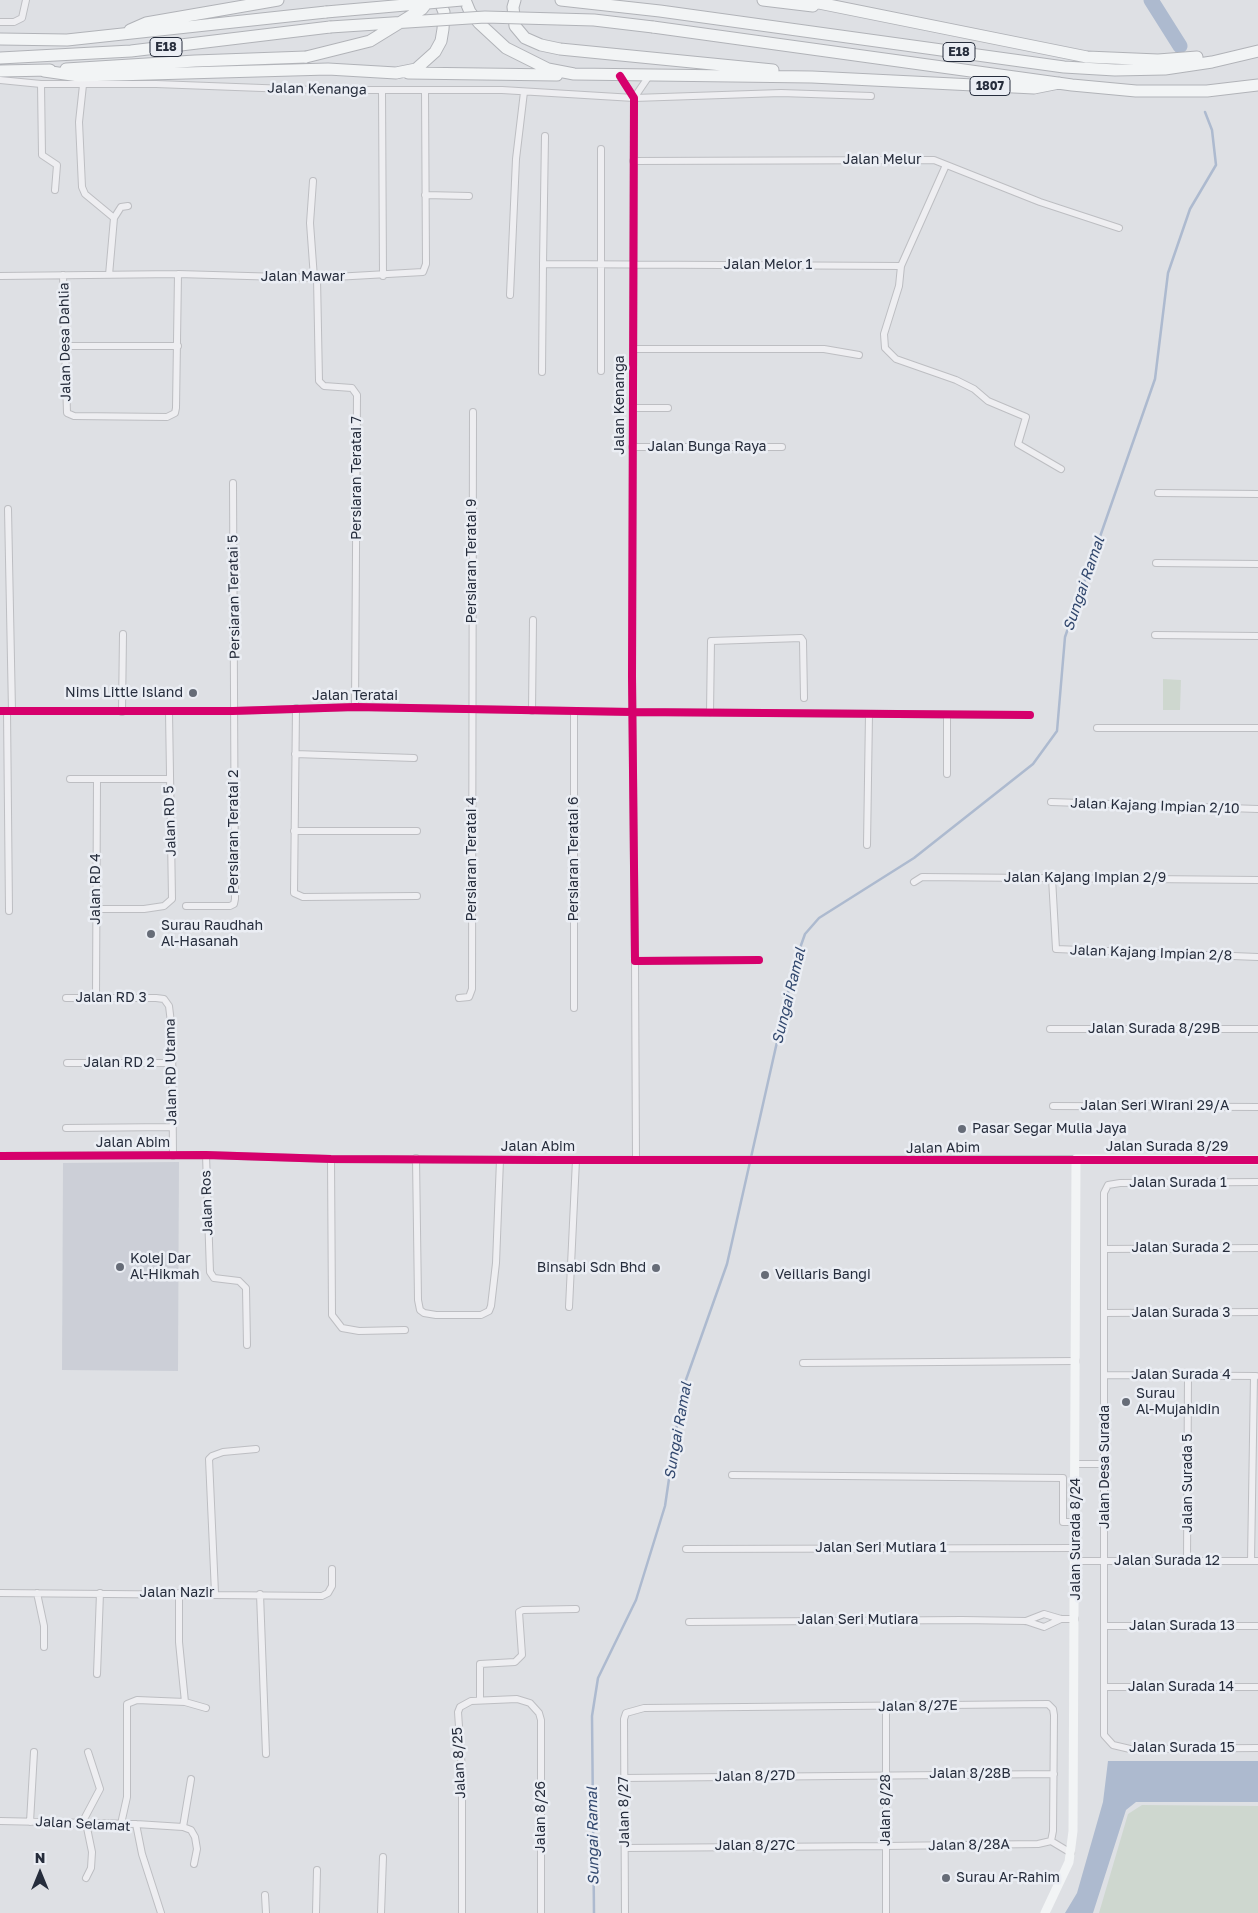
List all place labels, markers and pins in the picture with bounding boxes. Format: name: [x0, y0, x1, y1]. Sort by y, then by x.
place label: Nims Little Island: [65, 685, 183, 701]
marker: Nims Little Island: [187, 687, 199, 699]
place label: Surau Raudhah Al-Hasanah: [161, 918, 263, 950]
marker: Surau Raudhah Al-Hasanah: [145, 928, 157, 940]
place label: Pasar Segar Mulia Jaya: [972, 1121, 1127, 1137]
marker: Pasar Segar Mulia Jaya: [956, 1123, 968, 1135]
place label: Kolej Dar Al-Hikmah: [130, 1251, 200, 1284]
place label: Binsabi Sdn Bhd: [537, 1260, 646, 1276]
marker: Kolej Dar Al-Hikmah: [114, 1261, 126, 1273]
marker: Binsabi Sdn Bhd: [650, 1262, 662, 1274]
place label: Veillaris Bangi: [775, 1267, 871, 1283]
marker: Veillaris Bangi: [759, 1269, 771, 1281]
place label: Surau Al-Mujahidin: [1136, 1386, 1220, 1418]
marker: Surau Al-Mujahidin: [1120, 1396, 1132, 1408]
place label: Surau Ar-Rahim: [956, 1870, 1060, 1886]
marker: Surau Ar-Rahim: [940, 1872, 952, 1884]

